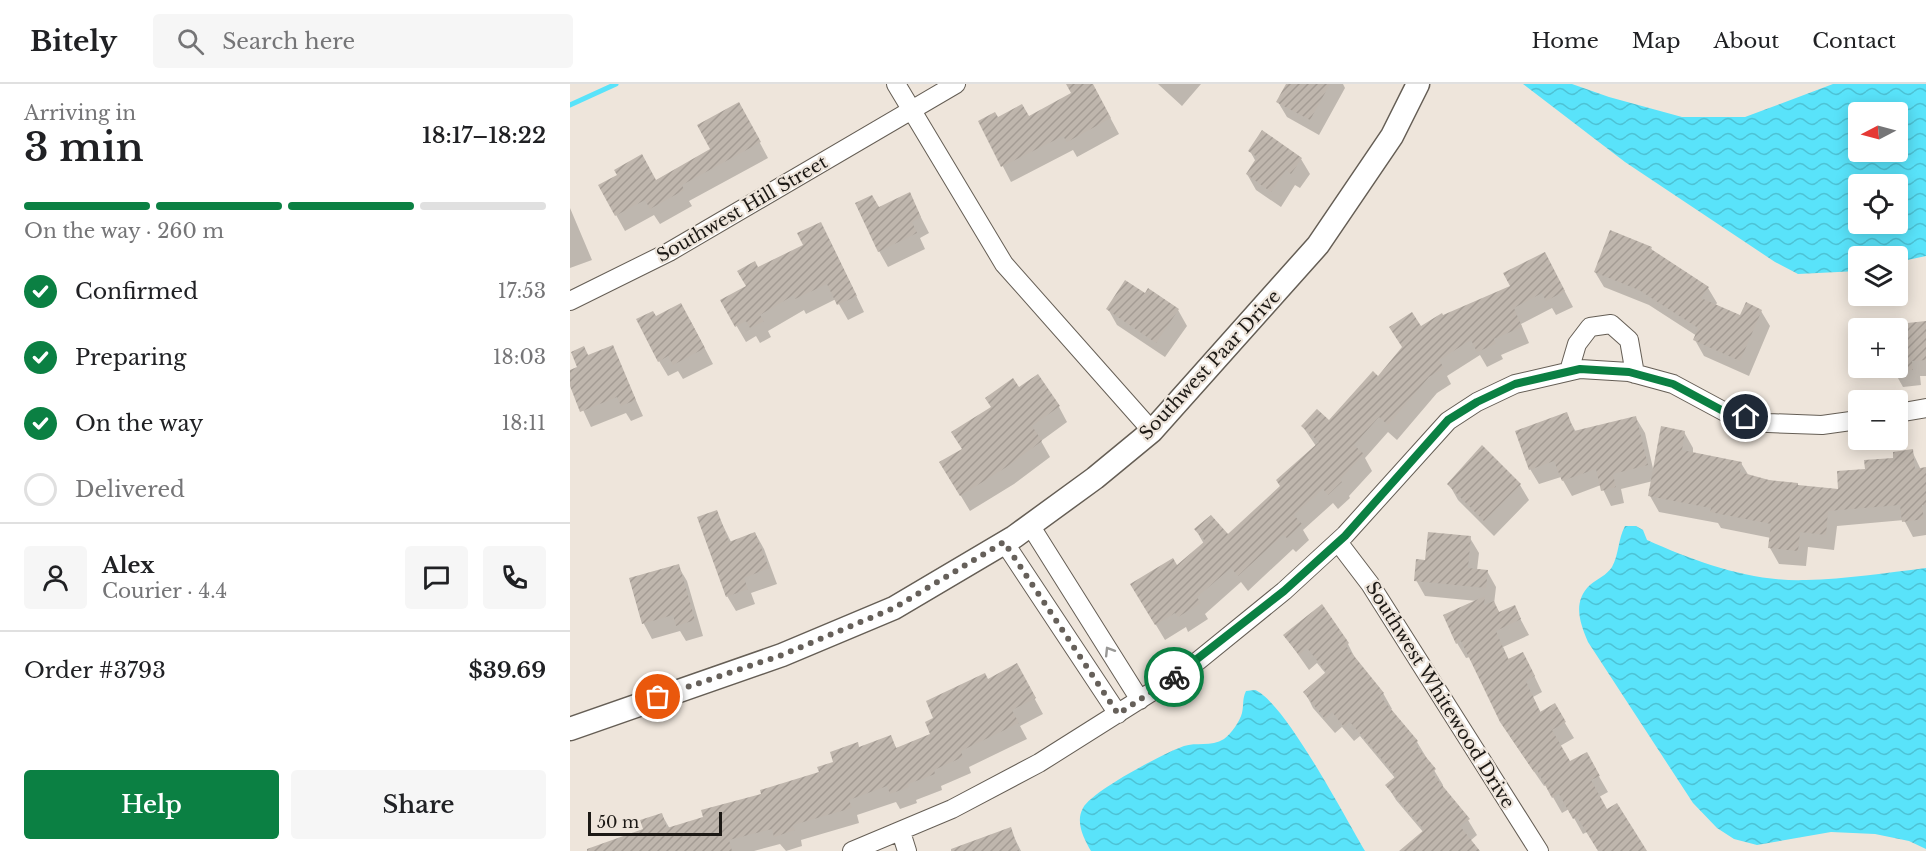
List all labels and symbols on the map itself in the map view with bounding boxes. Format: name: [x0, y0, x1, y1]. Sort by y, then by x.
north arrow: [1848, 102, 1908, 162]
street label: Southwest Hill Street: [653, 151, 831, 267]
street label: Southwest Paar Drive: [1135, 286, 1285, 444]
pin: [1720, 391, 1771, 442]
street label: Southwest Whitewood Drive: [1361, 578, 1519, 812]
one-way arrow: [1104, 647, 1116, 657]
courier: [1144, 647, 1204, 707]
pin: [632, 671, 683, 722]
scale bar: [588, 809, 722, 836]

